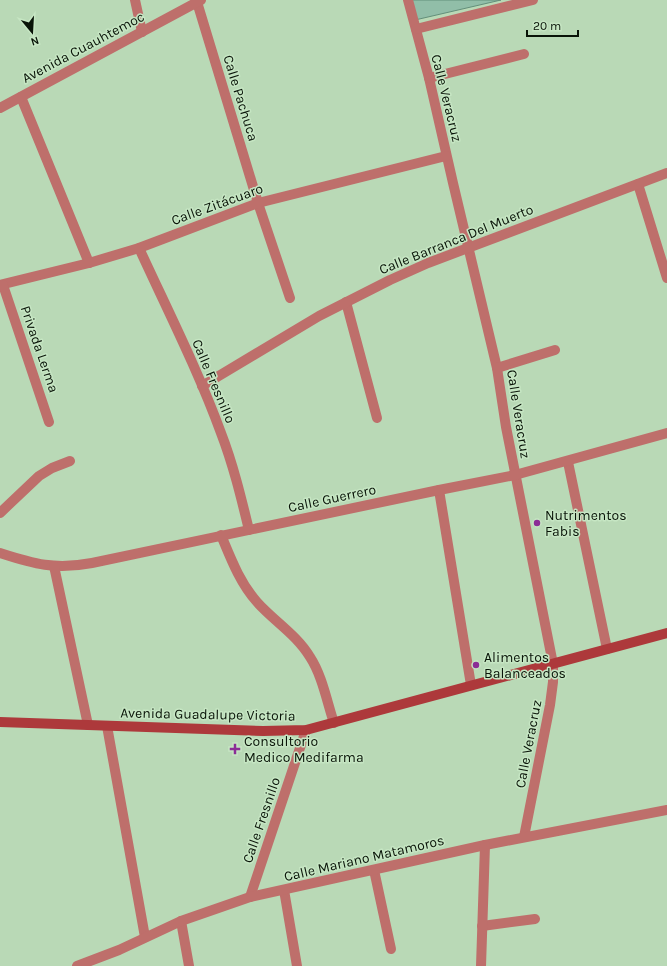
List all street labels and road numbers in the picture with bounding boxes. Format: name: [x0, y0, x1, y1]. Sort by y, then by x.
street label: Avenida Cuauhtemoc: [19, 8, 147, 87]
street label: Calle Pachuca: [219, 53, 262, 143]
street label: Calle Veracruz: [427, 53, 466, 144]
street label: Calle Zitácuaro: [169, 180, 265, 229]
street label: Calle Barranca Del Muerto: [377, 201, 536, 278]
street label: Privada Lerma: [17, 304, 62, 395]
street label: Calle Fresnillo: [188, 337, 239, 426]
street label: Calle Veracruz: [503, 369, 534, 460]
street label: Calle Guerrero: [287, 481, 378, 516]
street label: Calle Veracruz: [512, 699, 545, 790]
street label: Avenida Guadalupe Victoria: [120, 704, 296, 725]
street label: Calle Fresnillo: [239, 775, 284, 865]
street label: Calle Mariano Matamoros: [282, 832, 446, 885]

